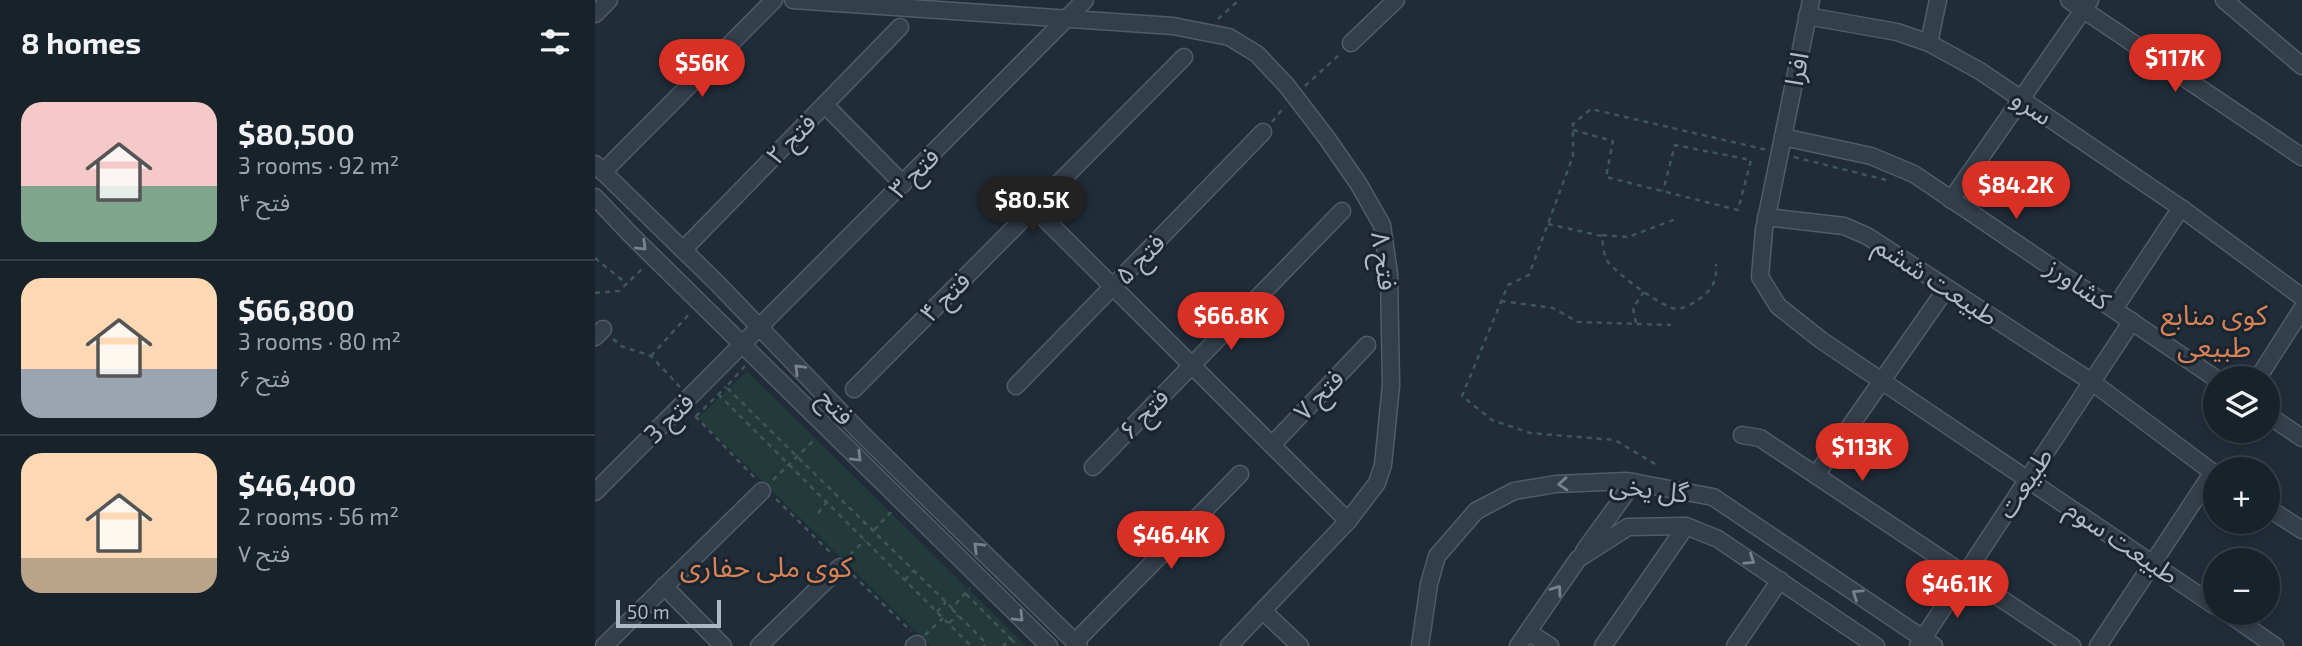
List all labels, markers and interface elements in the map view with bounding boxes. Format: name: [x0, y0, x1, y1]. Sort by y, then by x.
icon: filters: [536, 23, 574, 61]
text: 8 homes: [21, 24, 141, 60]
pin: $117K: [2126, 34, 2224, 94]
pin: $56K: [661, 40, 743, 99]
text: $117K: [2145, 43, 2205, 71]
text: $56K: [675, 48, 729, 76]
street label: افرا: [1777, 49, 1815, 88]
street label: سرو: [2006, 81, 2059, 131]
street label: فتح ۲: [758, 106, 826, 174]
text: $80,500: [238, 115, 355, 151]
icon: home: [77, 130, 161, 214]
street label: فتح ۳: [881, 140, 949, 208]
text: 3 rooms · 92 m²: [238, 151, 399, 179]
pin: $84.2K: [1959, 162, 2073, 221]
text: $84.2K: [1978, 170, 2054, 198]
pin: $80.5K: [975, 176, 1089, 236]
text: $80.5K: [994, 185, 1070, 213]
text: فتح ۴: [238, 188, 290, 216]
street label: فتح ۵: [1107, 226, 1175, 294]
street label: طبیعت ششم: [1866, 228, 2004, 336]
street label: فتح ۸: [1360, 229, 1405, 293]
one-way arrow: [634, 238, 647, 251]
street label: کشاورز: [2039, 249, 2117, 316]
street label: فتح ۴: [912, 264, 980, 332]
text: $66,800: [238, 291, 355, 327]
pin: $66.8K: [1174, 292, 1288, 352]
district label: کوی منابع طبیعی: [2160, 297, 2268, 364]
text: $66.8K: [1193, 301, 1269, 329]
icon: home: [77, 306, 161, 390]
text: 3 rooms · 80 m²: [238, 327, 401, 355]
street label: فتح ۷: [1286, 362, 1354, 430]
text: فتح ۶: [238, 364, 290, 392]
one-way arrow: [795, 364, 808, 377]
map controls: [2203, 366, 2280, 625]
button: layers: [2203, 366, 2280, 443]
street label: فتح: [808, 381, 861, 435]
street label: فتح ۶: [1111, 381, 1179, 449]
street label: فتح 3: [636, 385, 704, 453]
pin: $113K: [1813, 424, 1911, 483]
text: $113K: [1832, 432, 1892, 460]
street label: طبیعت: [1989, 441, 2058, 523]
one-way arrow: [849, 449, 861, 461]
button: +: [2203, 457, 2280, 534]
text: $46,400: [238, 466, 356, 502]
street label: گل یخی: [1608, 467, 1691, 509]
one-way arrow: [1557, 476, 1568, 491]
icon: home: [77, 481, 161, 565]
street label: طبیعت سوم: [2057, 492, 2185, 595]
text: 2 rooms · 56 m²: [238, 502, 399, 530]
pin: $46.4K: [1114, 512, 1228, 571]
text: $46.4K: [1133, 520, 1209, 548]
text: فتح ۷: [238, 539, 290, 567]
one-way arrow: [973, 543, 986, 556]
button: −: [2203, 548, 2280, 625]
district label: کوی ملی حفاری: [680, 549, 853, 584]
one-way arrow: [1742, 552, 1755, 564]
pin: $46.1K: [1900, 560, 2014, 620]
text: $46.1K: [1922, 569, 1992, 597]
one-way arrow: [1549, 585, 1561, 598]
one-way arrow: [1852, 590, 1865, 602]
scale bar: [616, 597, 721, 629]
text: 50 m: [627, 600, 670, 623]
one-way arrow: [1011, 608, 1024, 621]

